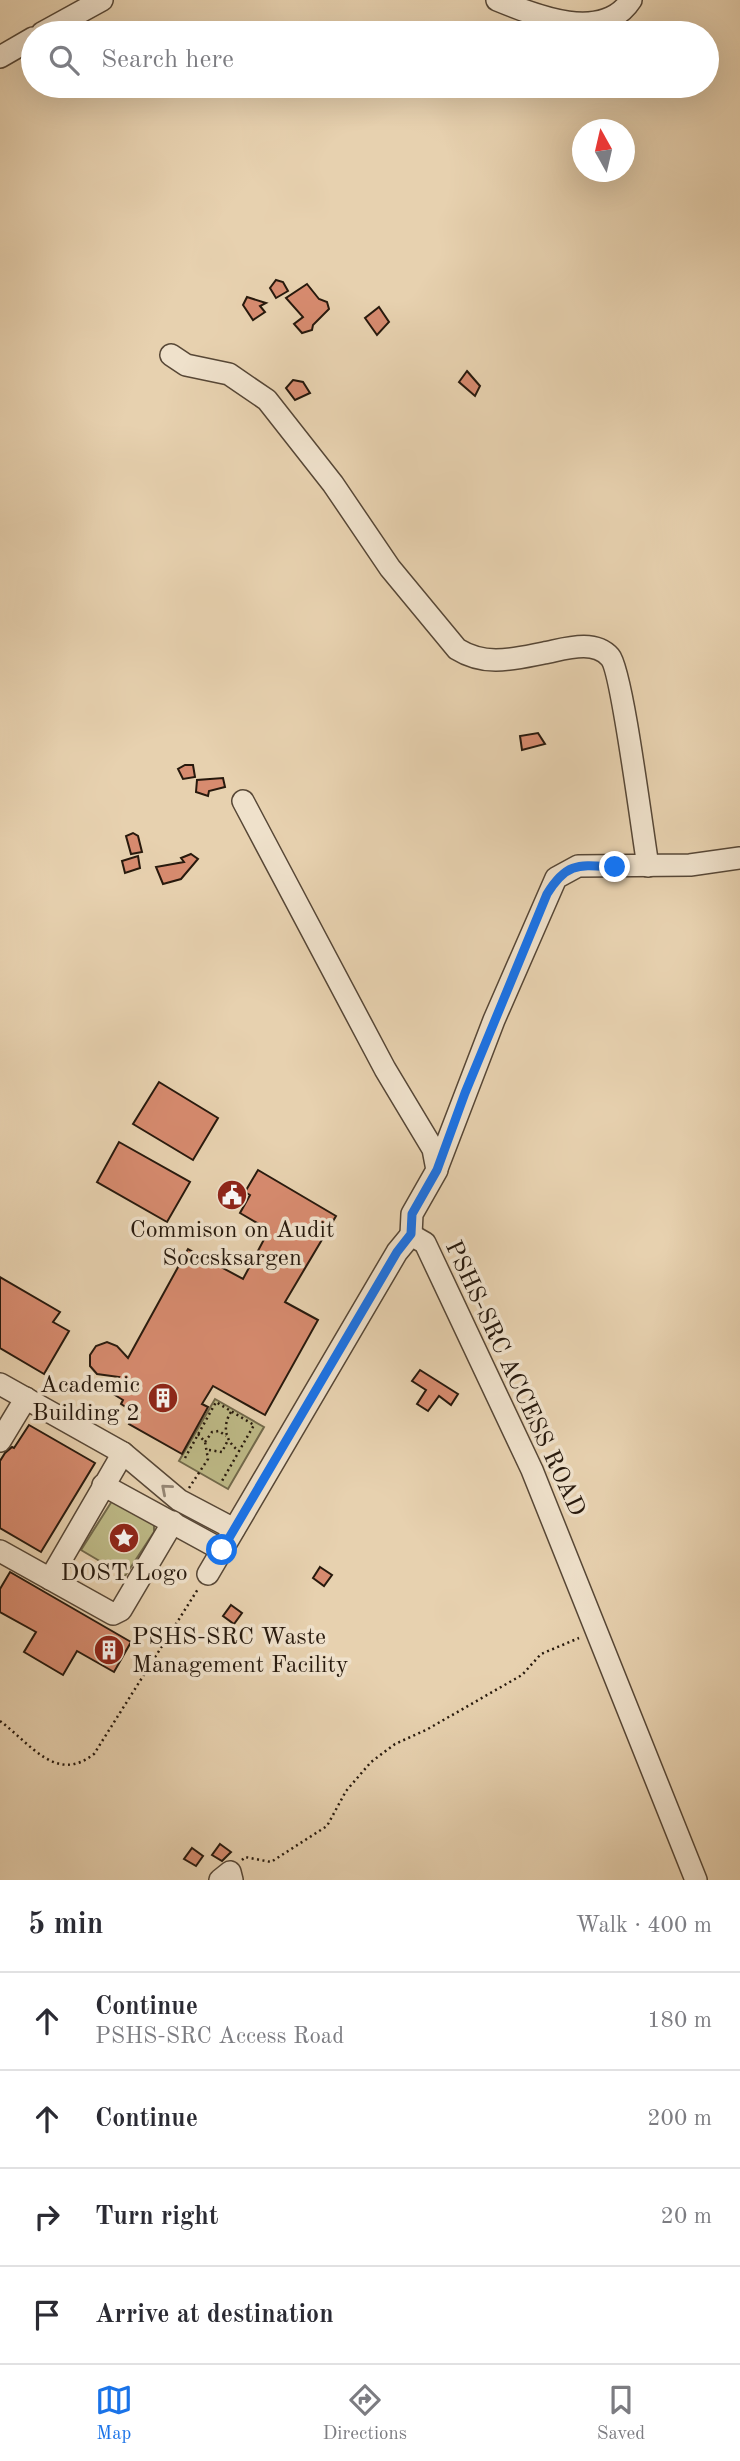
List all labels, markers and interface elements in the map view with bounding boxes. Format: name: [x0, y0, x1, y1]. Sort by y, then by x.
search box: [21, 21, 719, 98]
icon: search: [45, 41, 83, 79]
text: Search here: [101, 47, 234, 73]
north arrow: [572, 119, 635, 182]
route end: [599, 851, 630, 882]
public building icon: Commison on Audit Soccsksargen: [215, 1178, 249, 1212]
place label: Commison on Audit Soccsksargen: [130, 1219, 334, 1271]
street label: PSHS-SRC ACCESS ROAD: [440, 1237, 589, 1520]
place label: Academic Building 2: [32, 1374, 140, 1426]
building icon: Academic Building 2: [146, 1381, 180, 1415]
one-way arrow: [162, 1484, 175, 1497]
place icon: DOST Logo: [107, 1521, 141, 1555]
route start: [206, 1534, 237, 1565]
place label: DOST Logo: [60, 1562, 188, 1586]
place label: PSHS-SRC Waste Management Facility: [132, 1626, 349, 1678]
building icon: PSHS-SRC Waste Management Facility: [92, 1633, 126, 1667]
text: 5 min: [28, 1910, 103, 1940]
text: Walk · 400 m: [576, 1914, 712, 1937]
text: Continue: [95, 1994, 198, 2020]
icon: ahead: [28, 2002, 66, 2040]
text: 180 m: [647, 2009, 712, 2032]
text: PSHS-SRC Access Road: [95, 2025, 344, 2048]
icon: ahead: [28, 2100, 66, 2138]
text: Continue: [95, 2106, 198, 2132]
text: 200 m: [647, 2107, 712, 2130]
icon: right: [28, 2198, 66, 2236]
text: Turn right: [95, 2204, 218, 2230]
text: 20 m: [661, 2205, 712, 2228]
icon: arrive: [28, 2296, 66, 2334]
text: Arrive at destination: [95, 2302, 334, 2328]
tab: Map: [95, 2381, 133, 2446]
tab: Directions: [323, 2381, 407, 2446]
tab: Saved: [597, 2381, 645, 2446]

